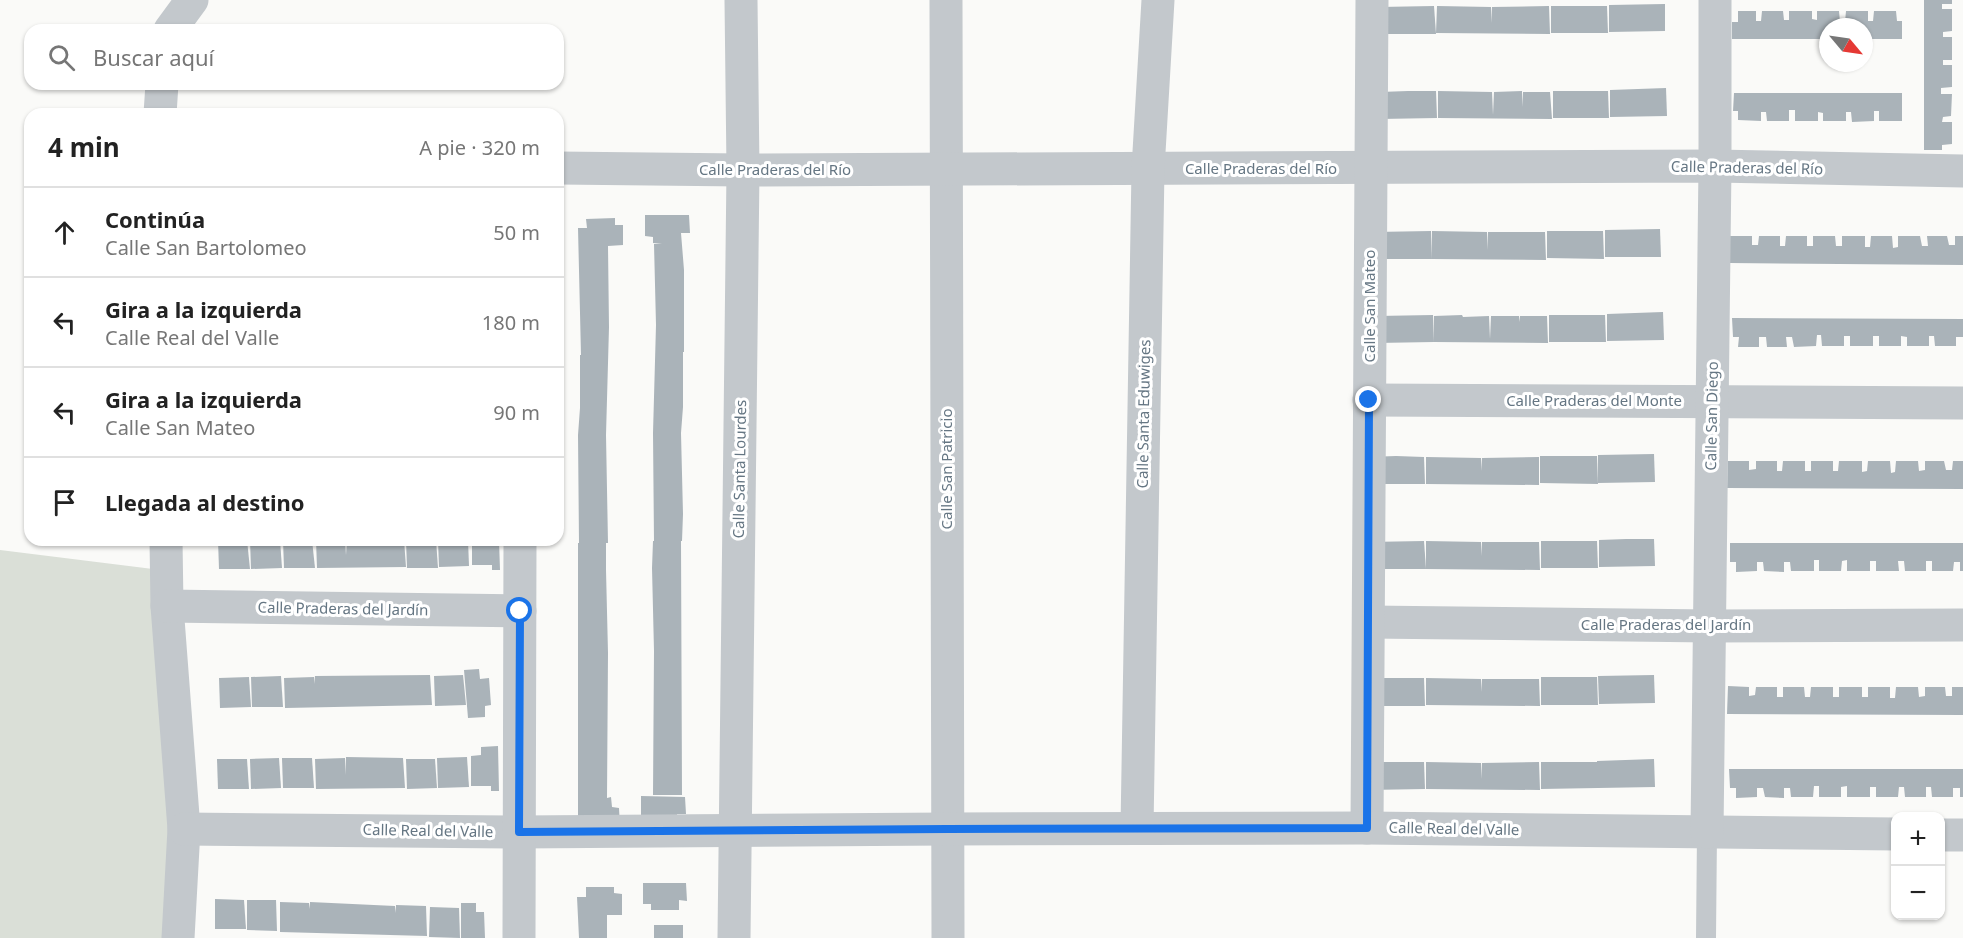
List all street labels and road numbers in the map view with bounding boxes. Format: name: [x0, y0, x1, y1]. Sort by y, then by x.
street label: Calle Praderas del Río: [1671, 156, 1823, 178]
street label: Calle Praderas del Río: [1185, 158, 1337, 178]
street label: Calle Praderas del Río: [699, 159, 851, 179]
street label: Calle San Mateo: [1359, 250, 1379, 362]
street label: Calle Santa Eduwiges: [1132, 339, 1154, 489]
street label: Calle San Diego: [1700, 361, 1722, 471]
street label: Calle Praderas del Monte: [1506, 390, 1682, 410]
street label: Calle Santa Lourdes: [728, 400, 750, 538]
street label: Calle San Patricio: [936, 409, 956, 529]
street label: Calle Praderas del Jardín: [258, 597, 429, 619]
street label: Calle Praderas del Jardín: [1581, 614, 1751, 634]
street label: Calle Real del Valle: [1388, 817, 1520, 839]
street label: Calle Real del Valle: [362, 819, 494, 841]

